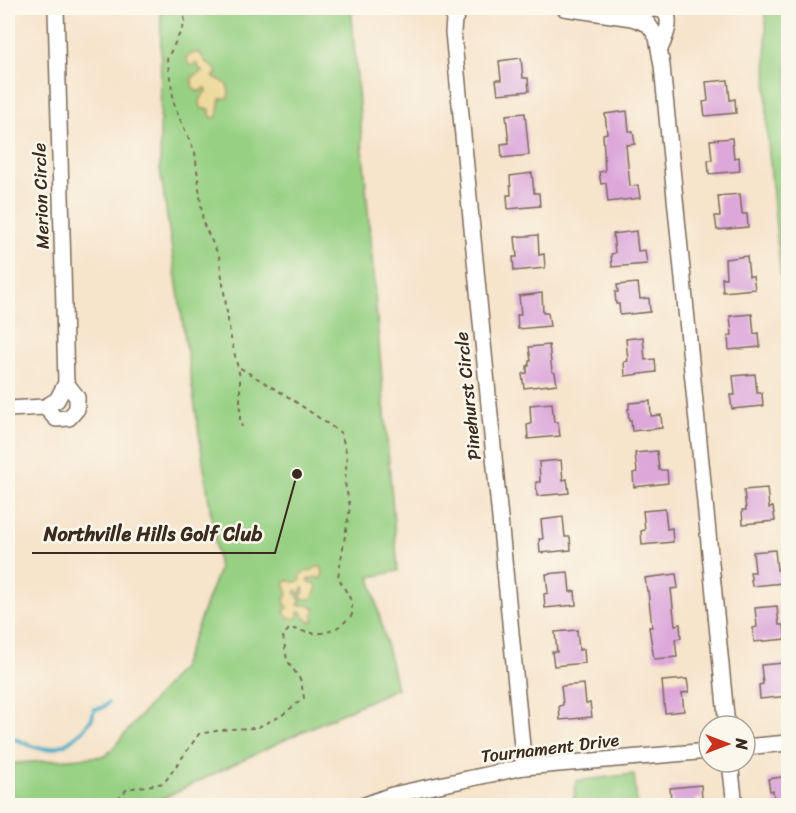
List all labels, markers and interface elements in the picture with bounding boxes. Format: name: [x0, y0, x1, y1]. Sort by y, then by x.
street label: Merion Circle: [23, 142, 59, 250]
street label: Pinehurst Circle: [445, 330, 491, 462]
callout: Northville Hills Golf Club: [32, 515, 275, 553]
text: Northville Hills Golf Club: [43, 517, 262, 552]
north arrow: [697, 714, 757, 774]
street label: Tournament Drive: [479, 724, 621, 772]
text: N: [727, 737, 756, 750]

